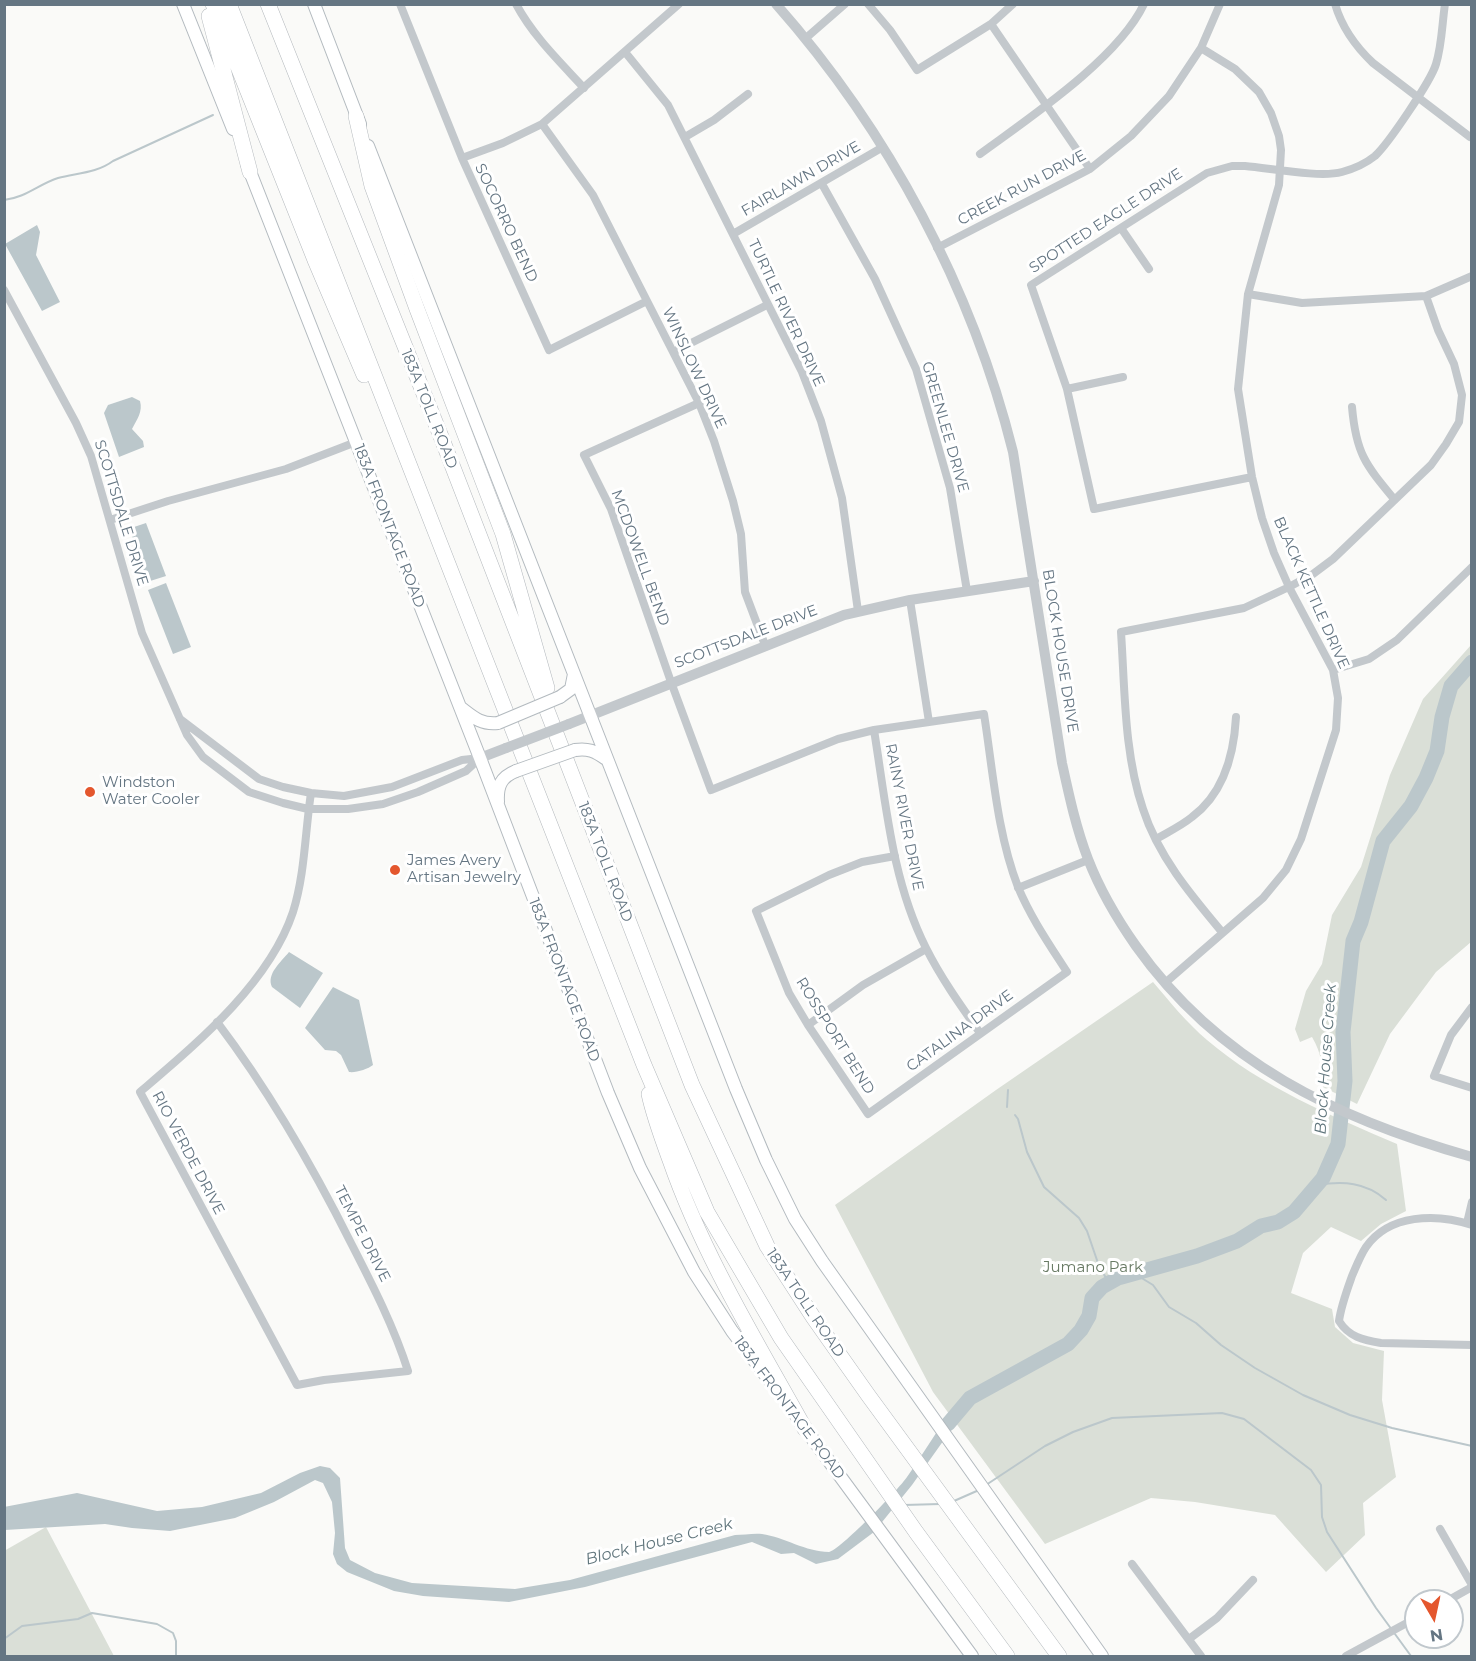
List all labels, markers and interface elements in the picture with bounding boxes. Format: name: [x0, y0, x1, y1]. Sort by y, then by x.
street label: FAIRLAWN DRIVE: [738, 138, 864, 220]
street label: CREEK RUN DRIVE: [955, 147, 1089, 229]
street label: SOCORRO BEND: [471, 161, 541, 285]
street label: SPOTTED EAGLE DRIVE: [1026, 165, 1186, 277]
street label: TURTLE RIVER DRIVE: [744, 237, 828, 389]
street label: WINSLOW DRIVE: [658, 305, 730, 431]
street label: 183A TOLL ROAD: [397, 347, 461, 471]
street label: GREENLEE DRIVE: [918, 359, 972, 495]
street label: SCOTTSDALE DRIVE: [90, 438, 152, 588]
street label: 183A FRONTAGE ROAD: [349, 442, 429, 610]
street label: MCDOWELL BEND: [607, 487, 673, 629]
street label: BLACK KETTLE DRIVE: [1269, 514, 1353, 672]
street label: BLOCK HOUSE DRIVE: [1038, 568, 1082, 734]
street label: SCOTTSDALE DRIVE: [672, 601, 820, 673]
street label: RAINY RIVER DRIVE: [881, 742, 927, 892]
place label: Windston Water Cooler: [102, 774, 200, 809]
marker: Windston Water Cooler: [83, 785, 97, 799]
street label: 183A TOLL ROAD: [574, 799, 636, 925]
place label: James Avery Artisan Jewelry: [407, 852, 521, 887]
marker: James Avery Artisan Jewelry: [388, 863, 402, 877]
street label: 183A FRONTAGE ROAD: [524, 896, 604, 1064]
street label: ROSSPORT BEND: [792, 974, 878, 1098]
water label: Block House Creek: [1311, 983, 1341, 1135]
street label: CATALINA DRIVE: [903, 986, 1017, 1076]
street label: RIO VERDE DRIVE: [148, 1088, 228, 1218]
street label: TEMPE DRIVE: [330, 1183, 394, 1285]
street label: 183A TOLL ROAD: [762, 1245, 848, 1361]
park label: Jumano Park: [1043, 1259, 1143, 1277]
street label: 183A FRONTAGE ROAD: [729, 1333, 849, 1483]
water label: Block House Creek: [583, 1514, 735, 1570]
north arrow: [1404, 1589, 1464, 1649]
text: N: [1429, 1625, 1444, 1646]

